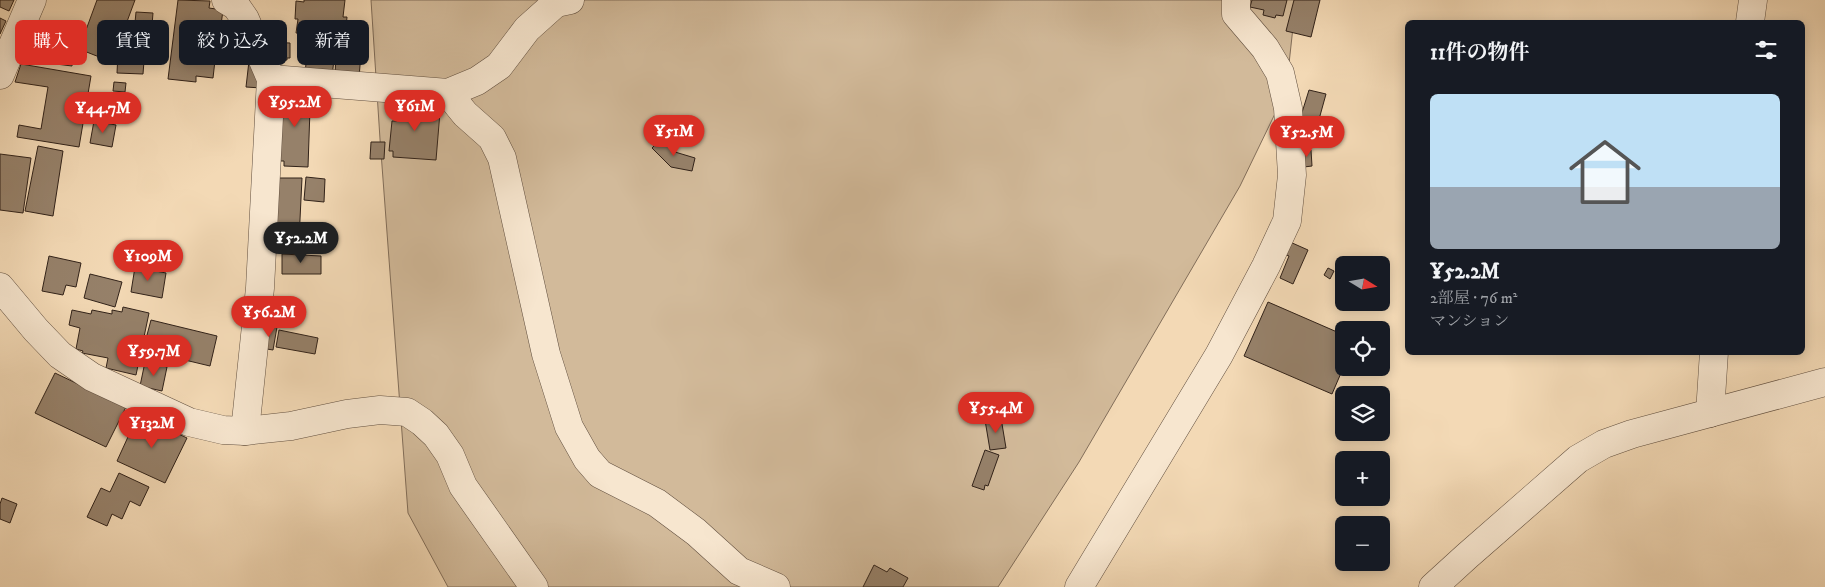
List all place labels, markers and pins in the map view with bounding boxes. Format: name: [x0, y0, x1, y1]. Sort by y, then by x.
pin: ¥95.2M: [254, 86, 336, 128]
pin: ¥61M: [385, 90, 445, 132]
pin: ¥44.7M: [62, 92, 144, 134]
pin: ¥51M: [644, 114, 704, 157]
pin: ¥52.5M: [1266, 116, 1348, 158]
pin: ¥52.2M: [260, 222, 342, 264]
pin: ¥109M: [113, 240, 183, 282]
pin: ¥56.2M: [228, 296, 310, 338]
pin: ¥59.7M: [113, 334, 195, 377]
pin: ¥55.4M: [955, 392, 1037, 434]
pin: ¥132M: [117, 406, 187, 449]

